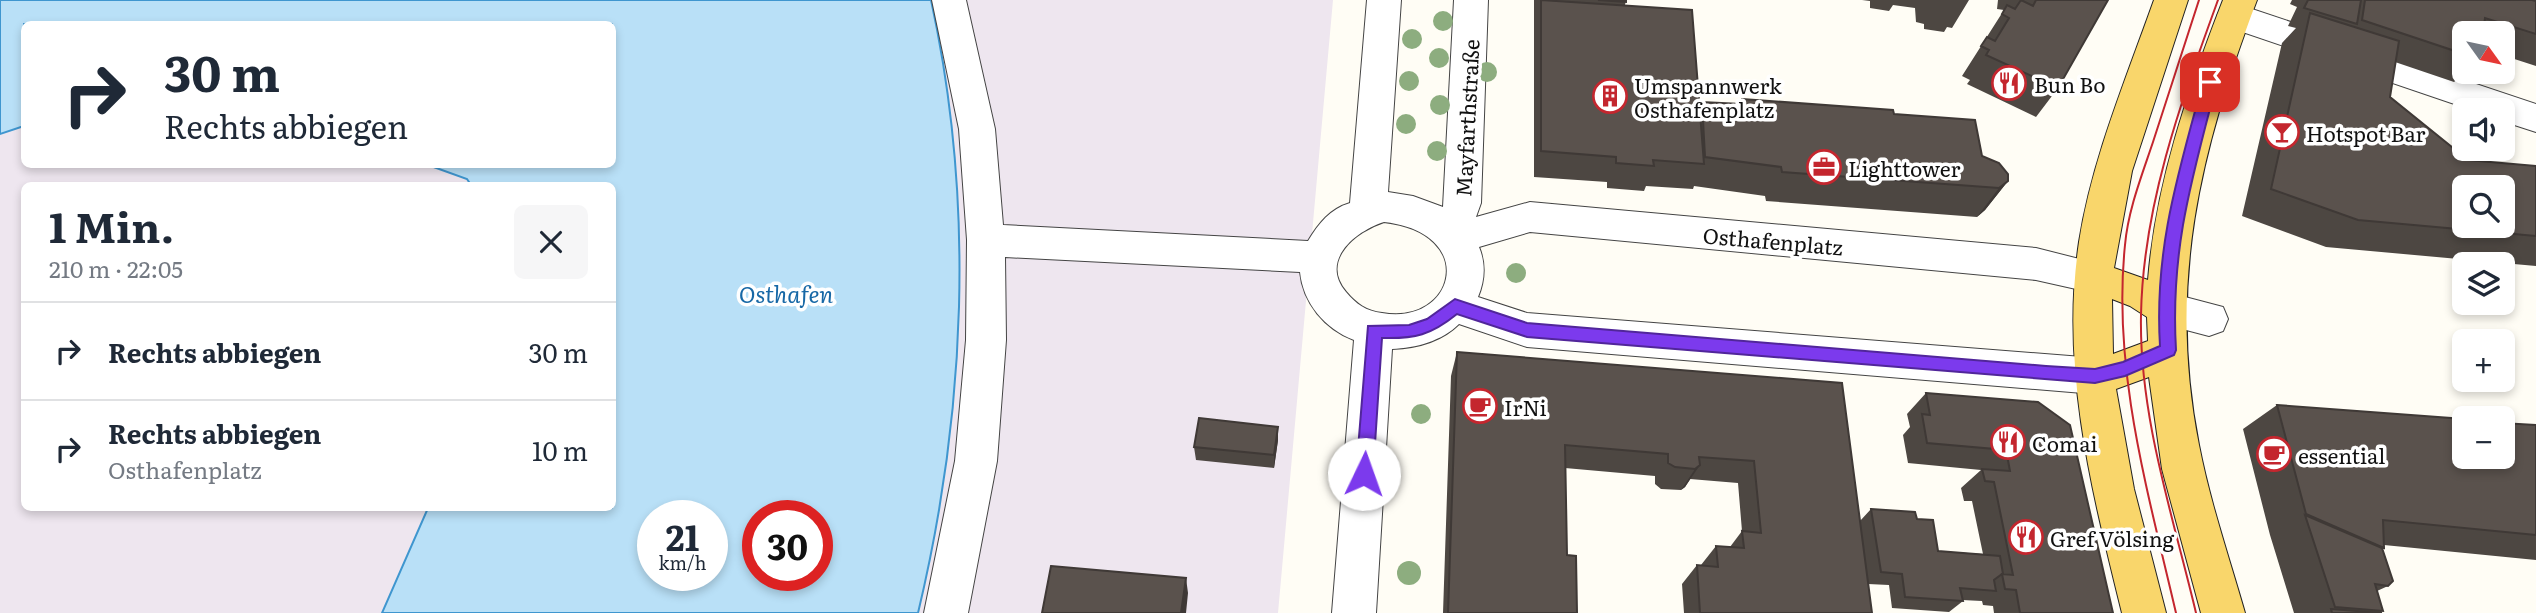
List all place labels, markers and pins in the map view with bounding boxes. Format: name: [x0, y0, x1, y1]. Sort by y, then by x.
pin: [2180, 52, 2240, 112]
restaurant icon: Bun Bo: [1990, 64, 2028, 102]
place label: Bun Bo: [2034, 68, 2105, 99]
place label: Umspannwerk Osthafenplatz: [1634, 69, 1782, 124]
building icon: Umspannwerk Osthafenplatz: [1591, 77, 1629, 115]
bar icon: Hotspot Bar: [2263, 113, 2301, 151]
place label: Hotspot Bar: [2306, 117, 2426, 148]
office icon: Lighttower: [1805, 148, 1843, 186]
place label: Lighttower: [1848, 152, 1961, 183]
cafe icon: IrNi: [1461, 387, 1499, 425]
place label: IrNi: [1504, 391, 1546, 422]
restaurant icon: Comai: [1989, 423, 2027, 461]
place label: Comai: [2032, 427, 2097, 458]
cafe icon: essential: [2255, 435, 2293, 473]
place label: essential: [2298, 439, 2385, 470]
restaurant icon: Gref Völsing: [2007, 518, 2045, 556]
place label: Gref Völsing: [2050, 522, 2175, 553]

